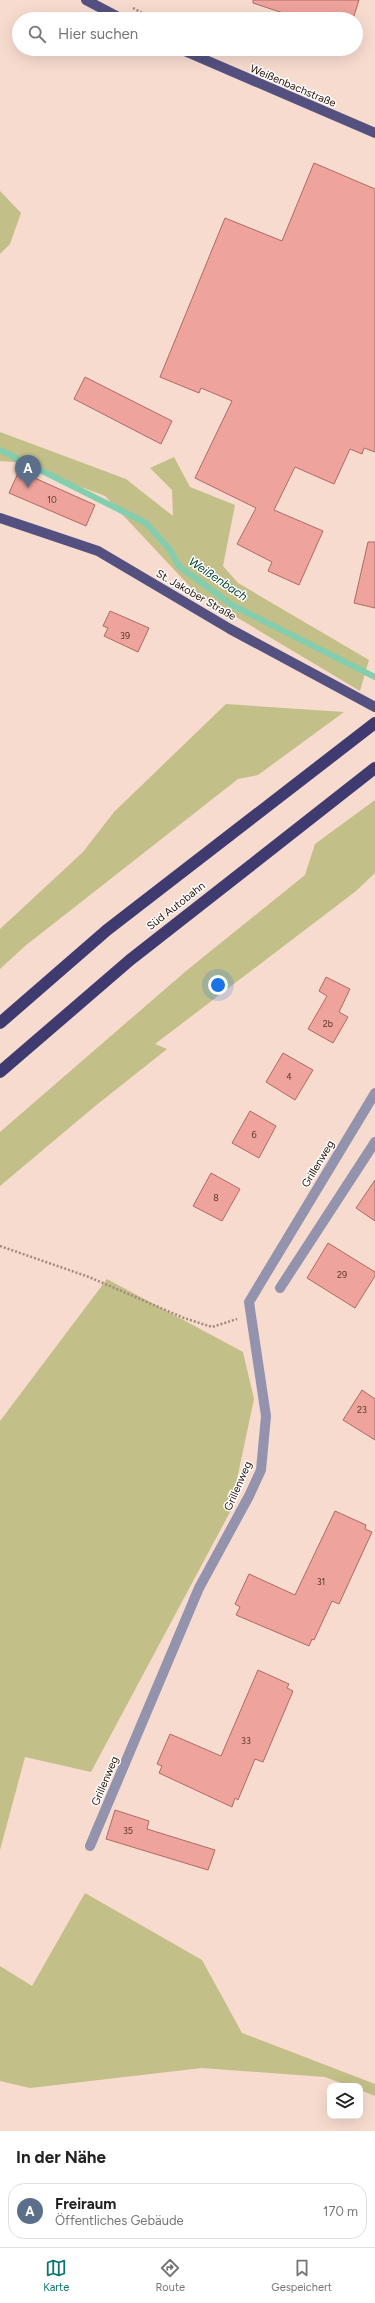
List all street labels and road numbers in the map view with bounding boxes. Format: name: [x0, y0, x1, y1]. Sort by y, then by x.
street label: Weißenbachstraße: [248, 62, 338, 110]
street label: St. Jakober Straße: [154, 567, 238, 623]
street label: Süd Autobahn: [144, 879, 208, 933]
street label: Grillenweg: [299, 1138, 337, 1190]
street label: Grillenweg: [221, 1459, 255, 1513]
street label: Grillenweg: [89, 1754, 121, 1808]

